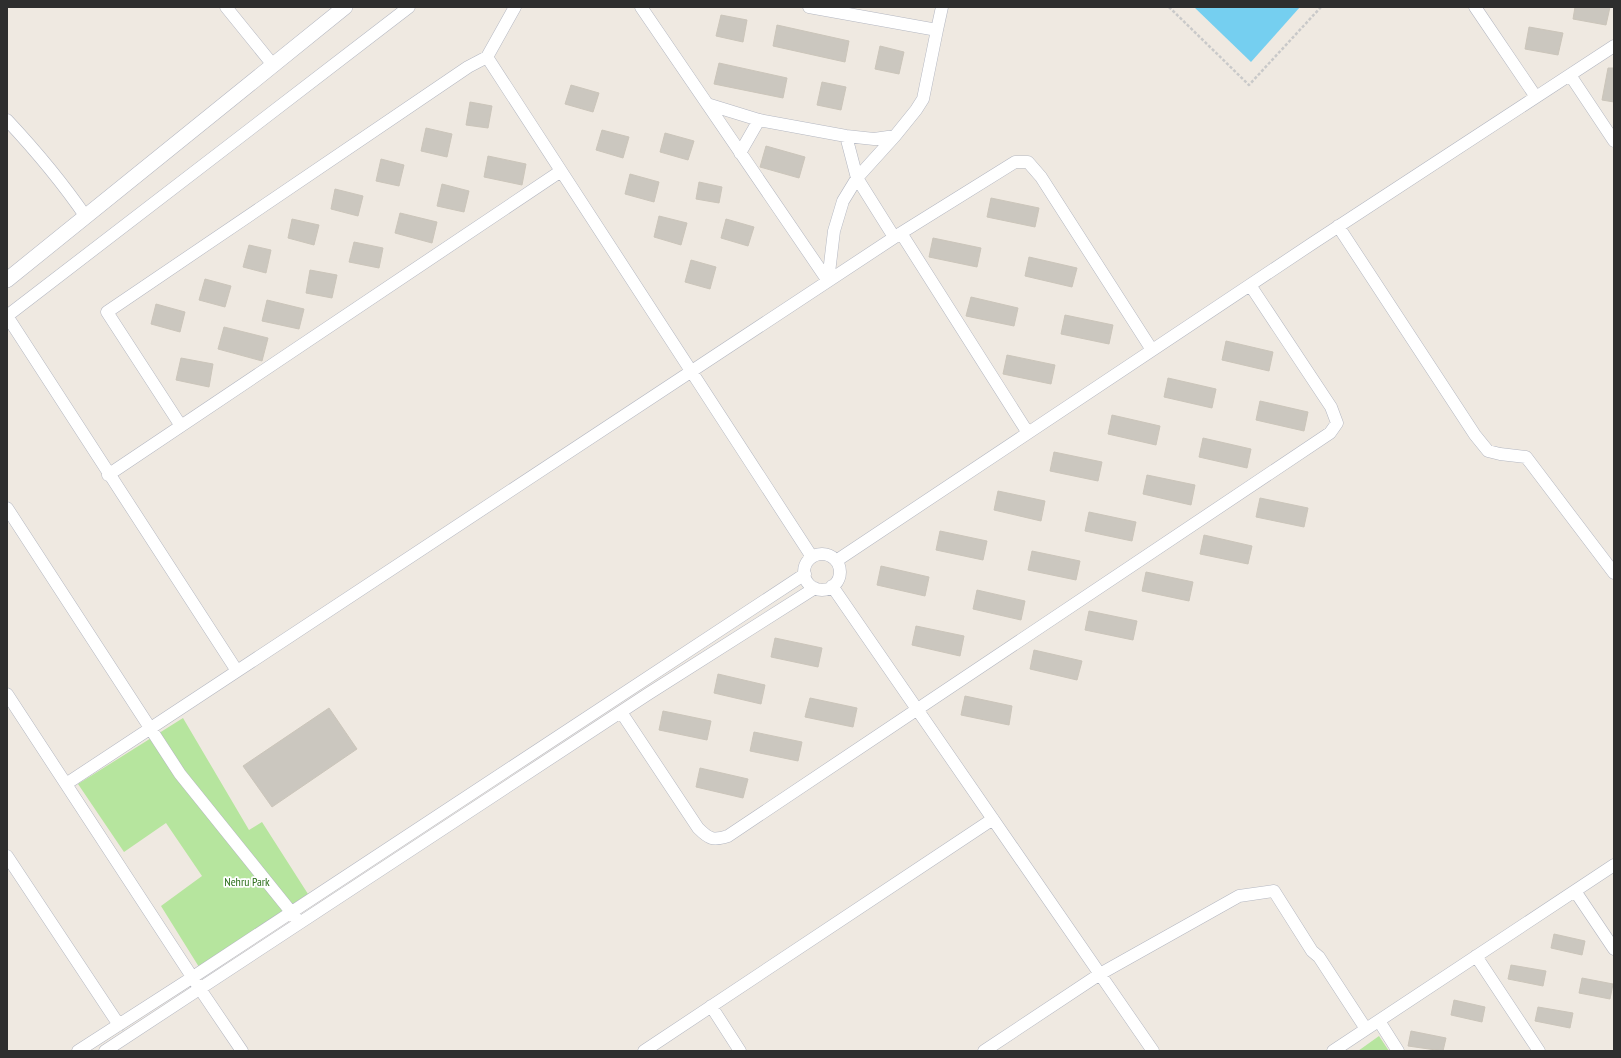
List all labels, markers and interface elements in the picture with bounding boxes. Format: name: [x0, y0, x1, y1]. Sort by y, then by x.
park label: Nehru Park: [224, 874, 270, 889]

